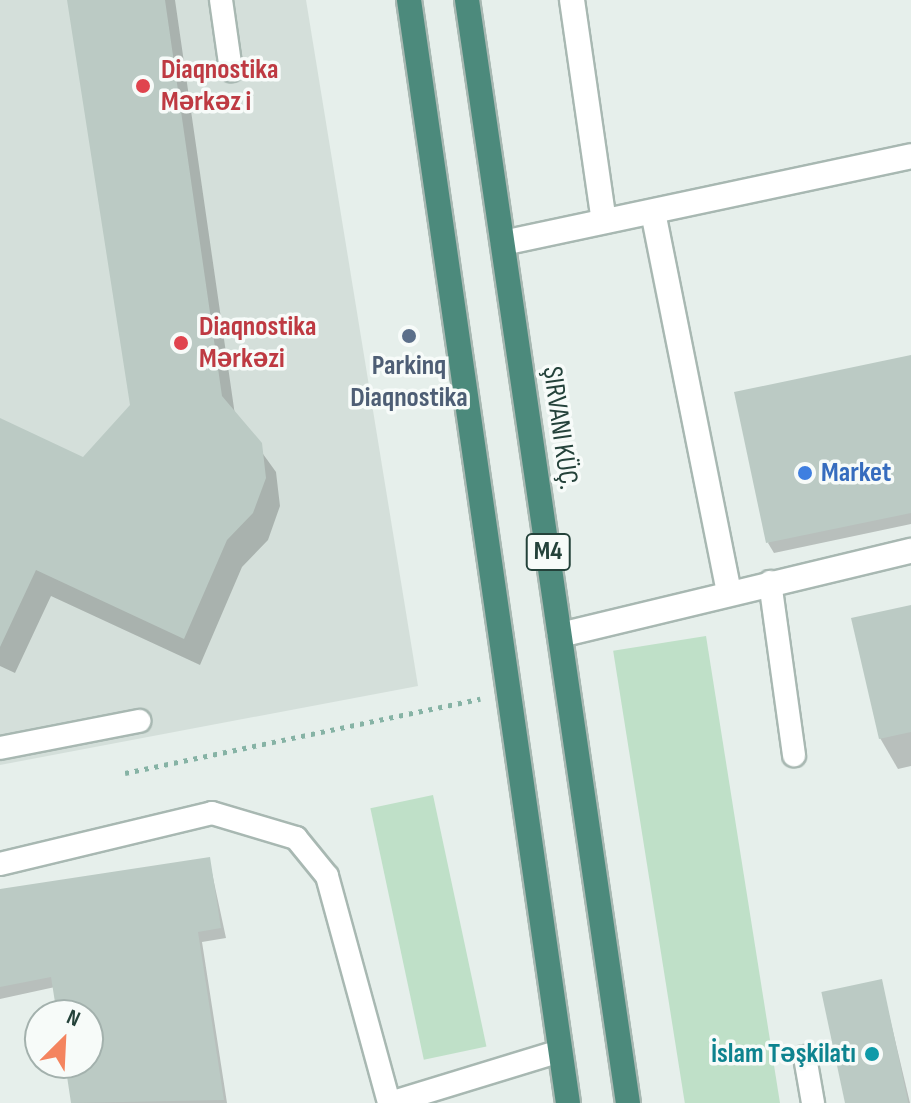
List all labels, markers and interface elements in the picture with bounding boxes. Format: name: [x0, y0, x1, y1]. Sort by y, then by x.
place label: Diaqnostika Mərkəz i: [161, 53, 278, 119]
marker: Diaqnostika Mərkəz i: [132, 75, 154, 97]
place label: Diaqnostika Mərkəzi: [199, 310, 316, 376]
marker: Parkinq Diaqnostika: [400, 327, 418, 345]
marker: Diaqnostika Mərkəzi: [170, 332, 192, 354]
place label: Parkinq Diaqnostika: [350, 349, 468, 415]
street label: ŞIRVANI KÜÇ.: [535, 364, 585, 492]
place label: Market: [821, 456, 891, 490]
marker: Market: [796, 464, 814, 482]
road number: M4: [524, 530, 572, 574]
north arrow: [24, 999, 104, 1079]
text: N: [62, 1004, 84, 1033]
place label: İslam Təşkilatı: [711, 1037, 856, 1071]
marker: İslam Təşkilatı: [863, 1045, 881, 1063]

